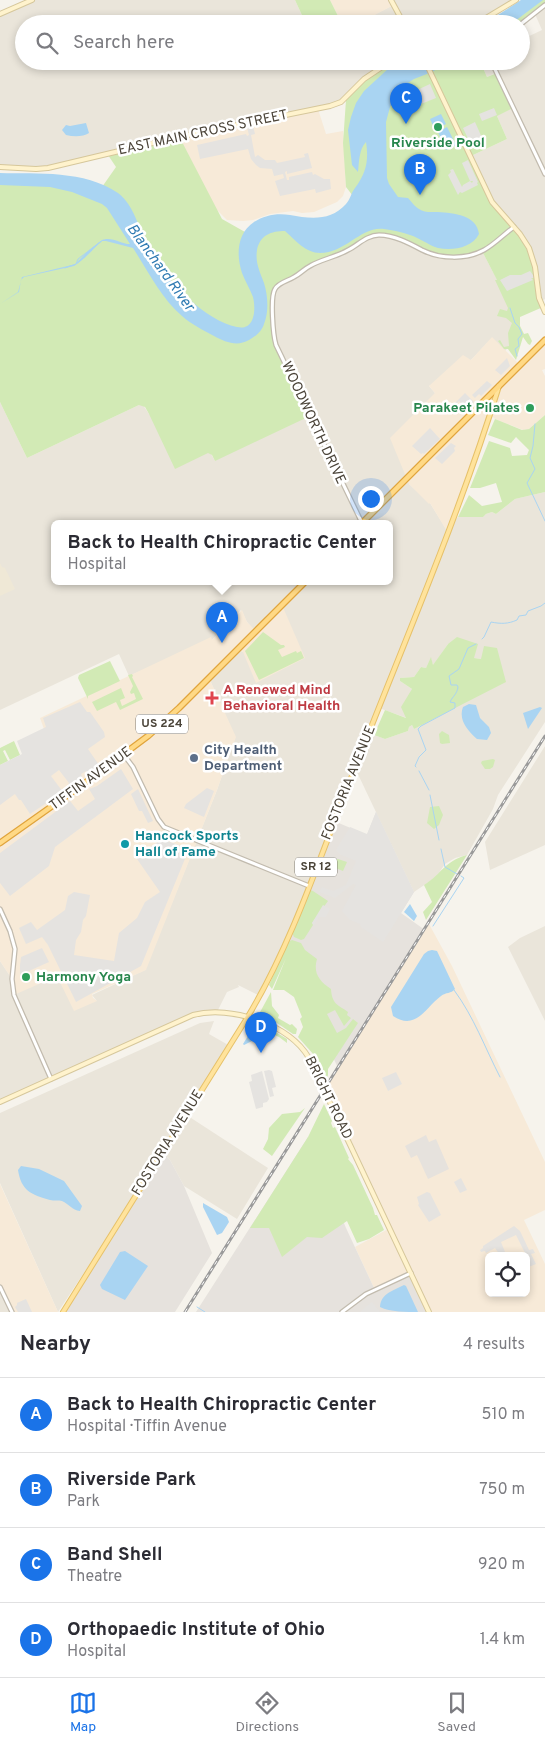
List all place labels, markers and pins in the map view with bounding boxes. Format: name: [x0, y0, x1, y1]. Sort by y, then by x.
pin: C: [390, 83, 422, 124]
marker: Riverside Pool: [432, 121, 444, 133]
place label: Riverside Pool: [391, 135, 485, 152]
pin: B: [404, 154, 436, 195]
place label: Parakeet Pilates: [413, 400, 520, 417]
marker: Parakeet Pilates: [524, 402, 536, 414]
pin: A: [206, 602, 238, 643]
place label: A Renewed Mind Behavioral Health: [223, 682, 340, 715]
marker: A Renewed Mind Behavioral Health: [205, 691, 219, 705]
place label: City Health Department: [204, 742, 282, 775]
marker: City Health Department: [188, 752, 200, 764]
place label: Hancock Sports Hall of Fame: [135, 828, 239, 861]
marker: Hancock Sports Hall of Fame: [119, 838, 131, 850]
place label: Harmony Yoga: [36, 969, 131, 986]
marker: Harmony Yoga: [20, 971, 32, 983]
pin: D: [245, 1012, 277, 1053]

